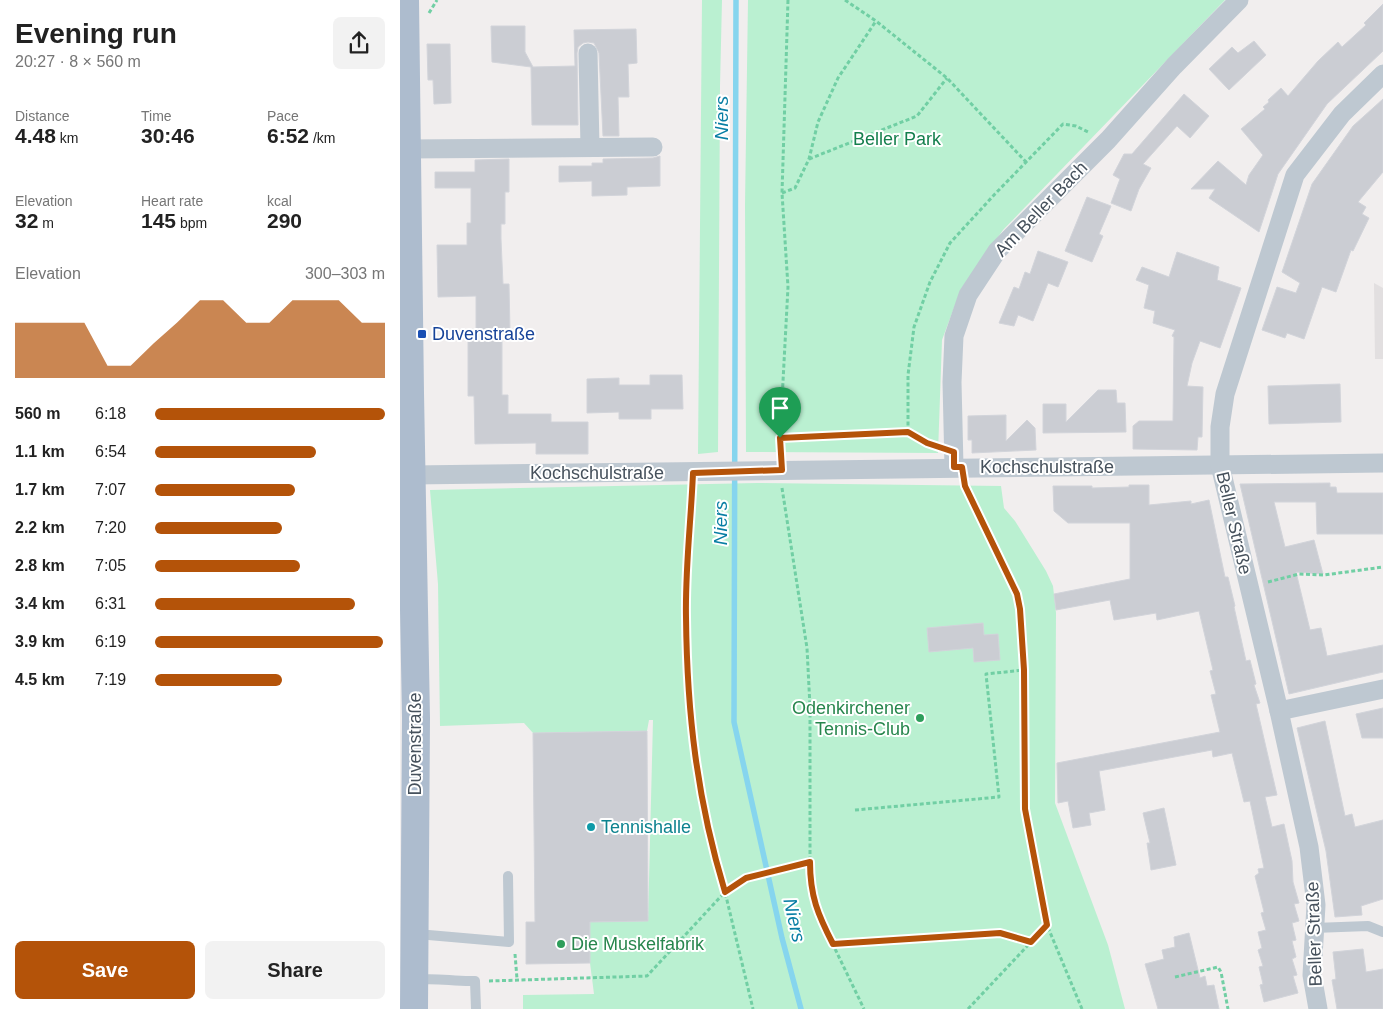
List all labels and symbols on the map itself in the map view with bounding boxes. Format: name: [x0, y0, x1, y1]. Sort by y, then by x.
water label: Niers: [711, 95, 732, 140]
park label: Beller Park: [853, 129, 942, 149]
street label: Am Beller Bach: [991, 157, 1091, 261]
place label: Duvenstraße: [432, 324, 535, 344]
marker: Duvenstraße: [416, 328, 428, 340]
pin: [759, 387, 801, 438]
street label: Kochschulstraße: [980, 457, 1114, 477]
street label: Kochschulstraße: [530, 463, 664, 483]
street label: Beller Straße: [1212, 470, 1256, 576]
water label: Niers: [710, 500, 731, 545]
street label: Duvenstraße: [405, 692, 425, 796]
place label: Odenkirchener Tennis-Club: [792, 698, 910, 739]
marker: Odenkirchener Tennis-Club: [914, 712, 926, 724]
place label: Tennishalle: [601, 817, 691, 837]
marker: Tennishalle: [585, 821, 597, 833]
street label: Beller Straße: [1302, 881, 1326, 987]
water label: Niers: [779, 896, 810, 945]
place label: Die Muskelfabrik: [571, 934, 705, 954]
marker: Die Muskelfabrik: [555, 938, 567, 950]

